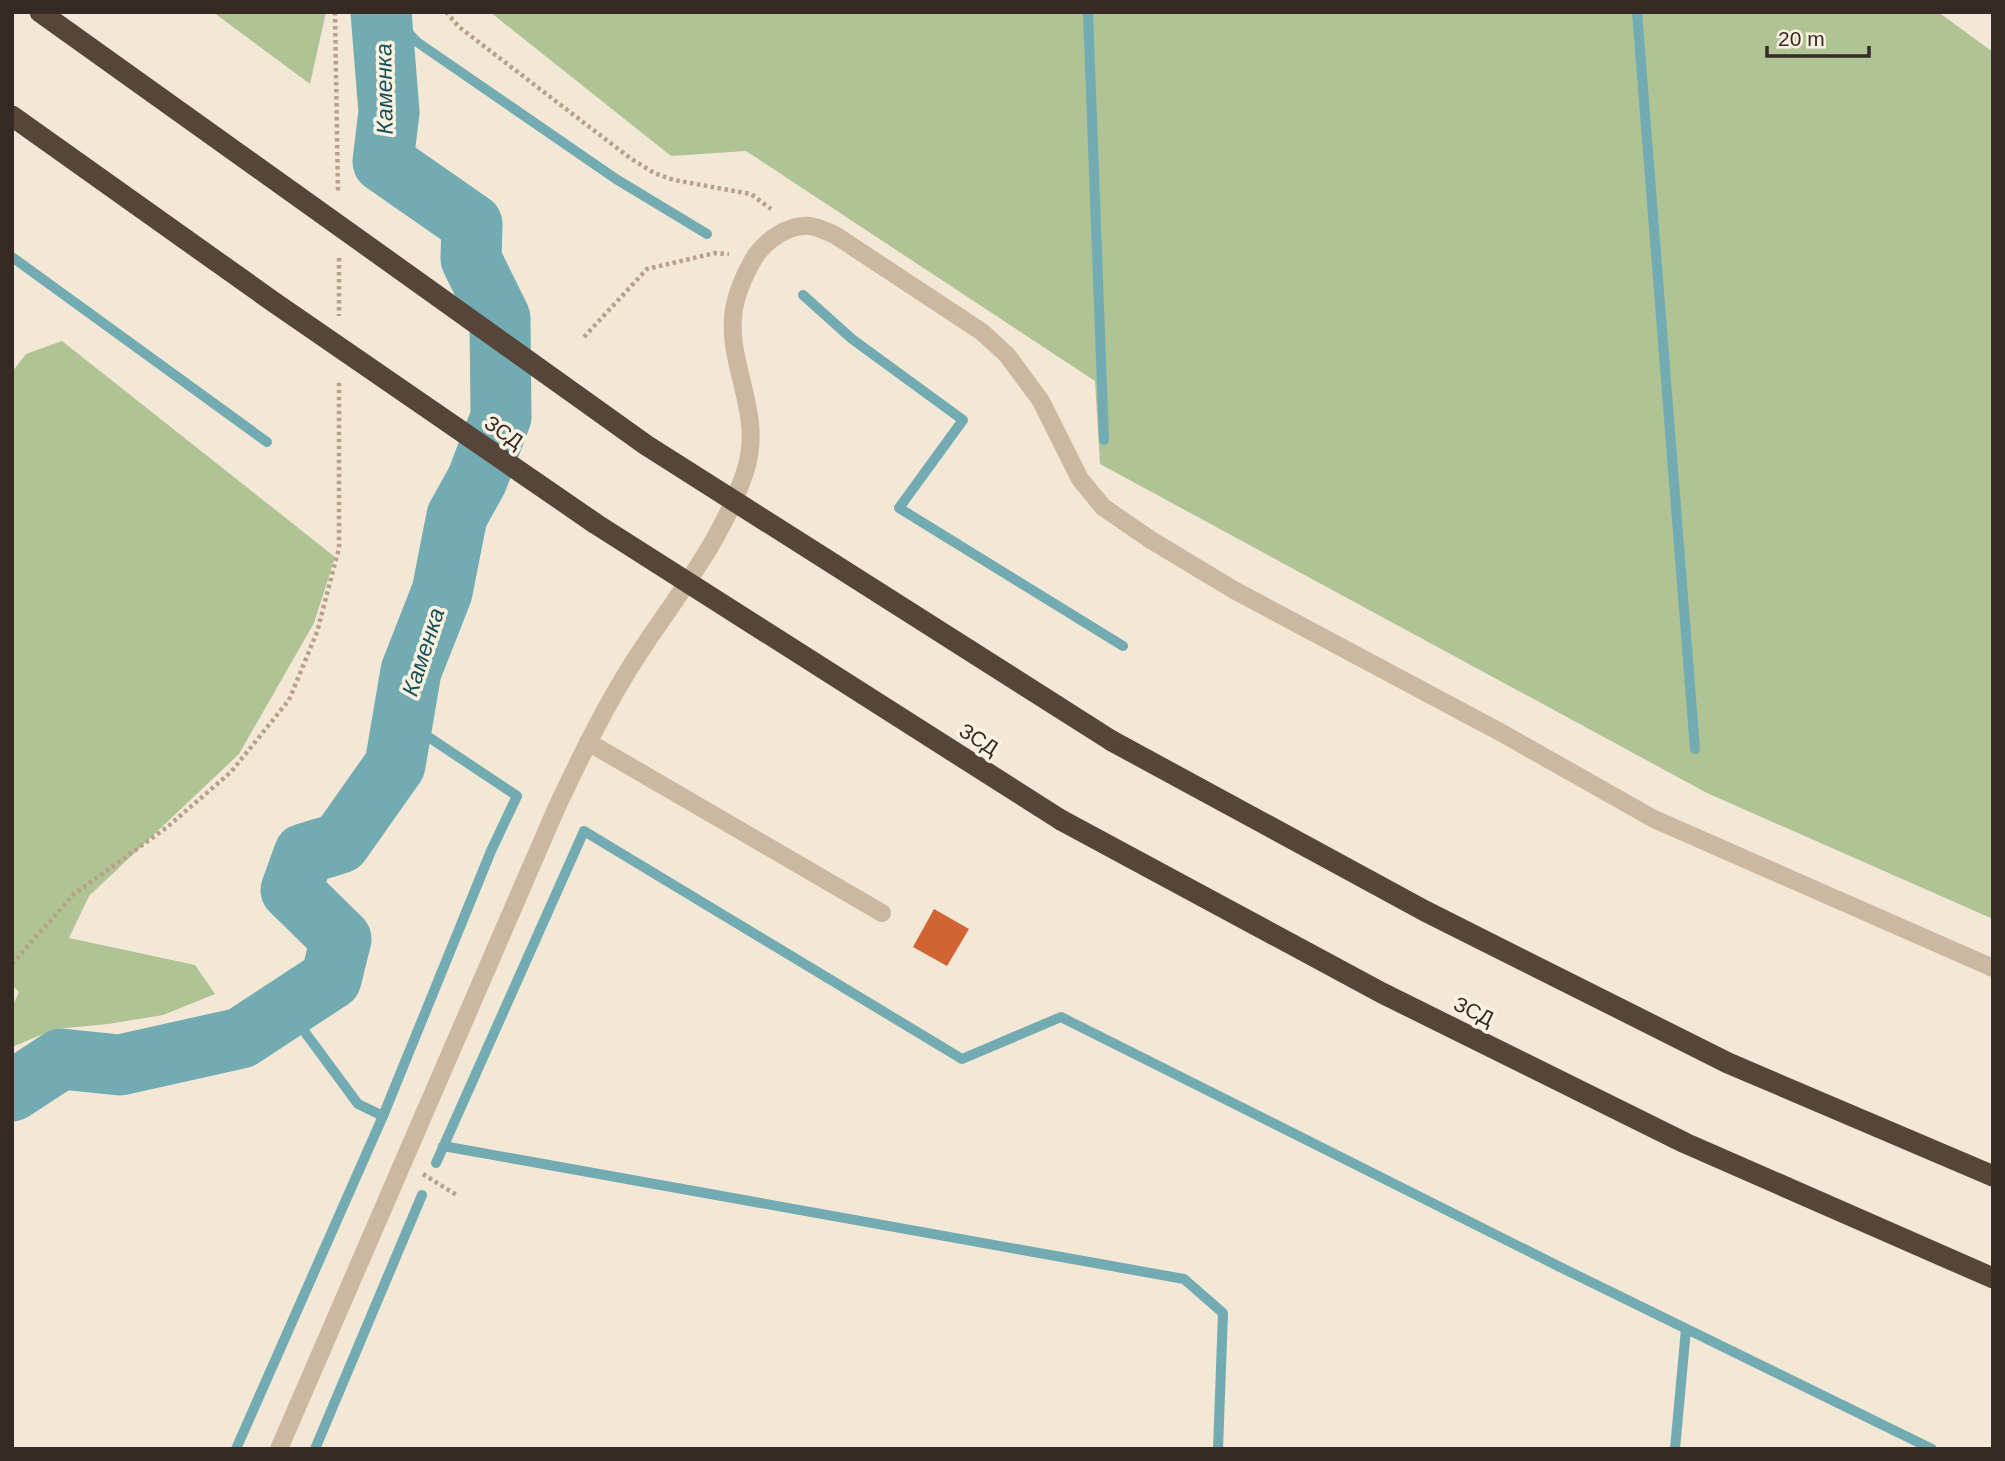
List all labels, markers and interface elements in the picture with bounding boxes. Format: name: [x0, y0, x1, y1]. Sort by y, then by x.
scale bar: [1767, 14, 1868, 58]
text: 20 m: [1778, 27, 1825, 50]
water label: Каменка: [370, 43, 398, 135]
street label: ЗСД: [480, 411, 528, 453]
water label: Каменка: [397, 605, 449, 699]
street label: ЗСД: [955, 718, 1003, 760]
street label: ЗСД: [1450, 992, 1498, 1030]

